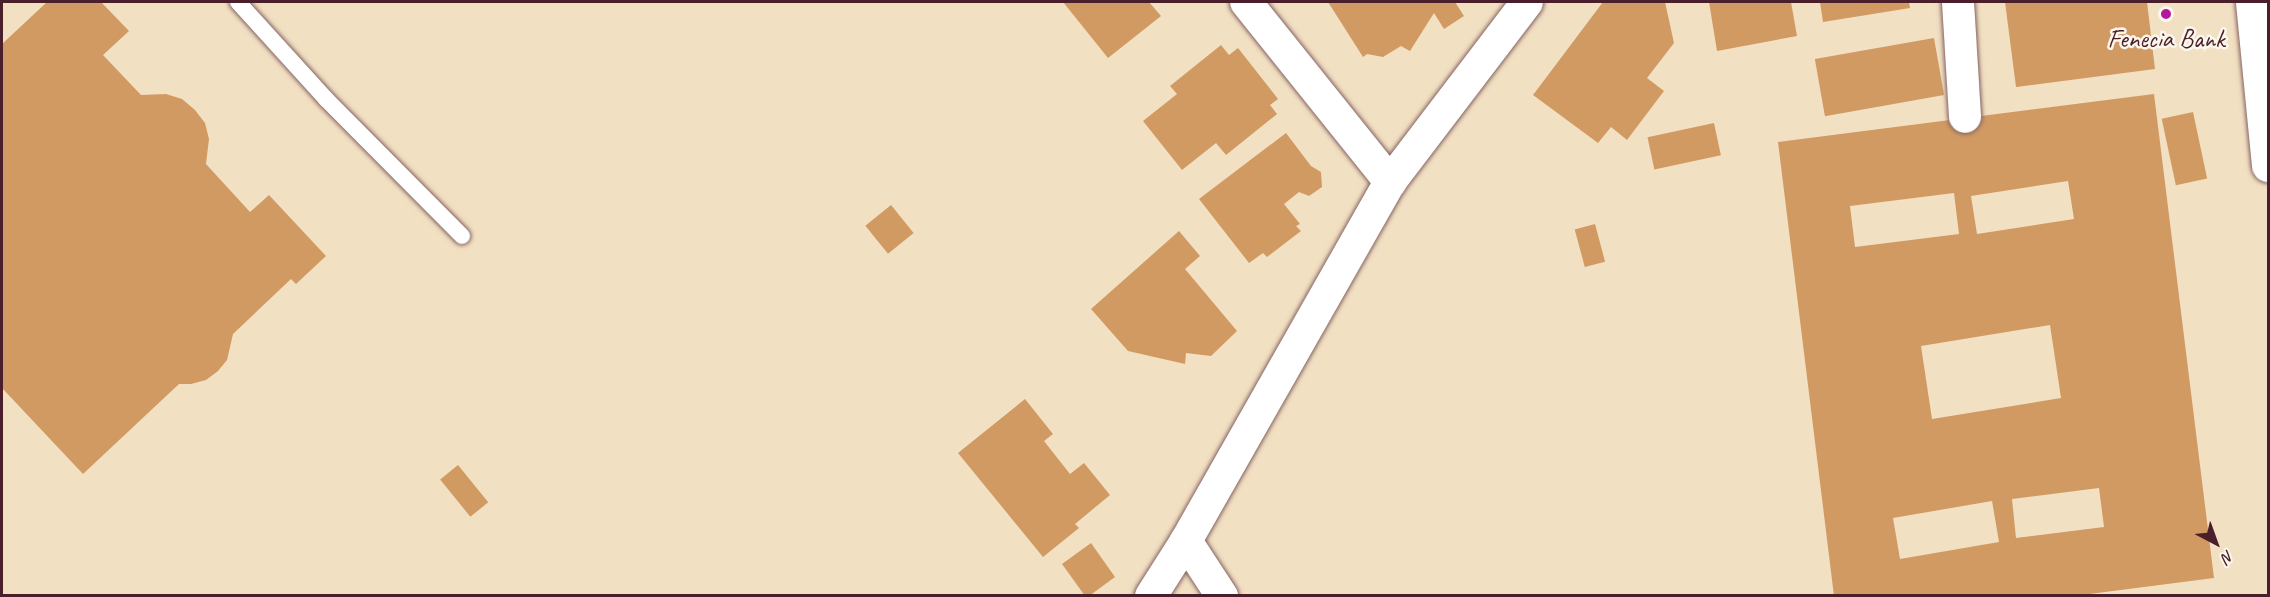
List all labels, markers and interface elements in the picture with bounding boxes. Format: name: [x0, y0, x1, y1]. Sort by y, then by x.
marker: Fenecia Bank: [2159, 7, 2173, 21]
place label: Fenecia Bank: [2107, 23, 2225, 55]
north arrow: [2186, 513, 2246, 573]
text: N: [2218, 546, 2238, 567]

